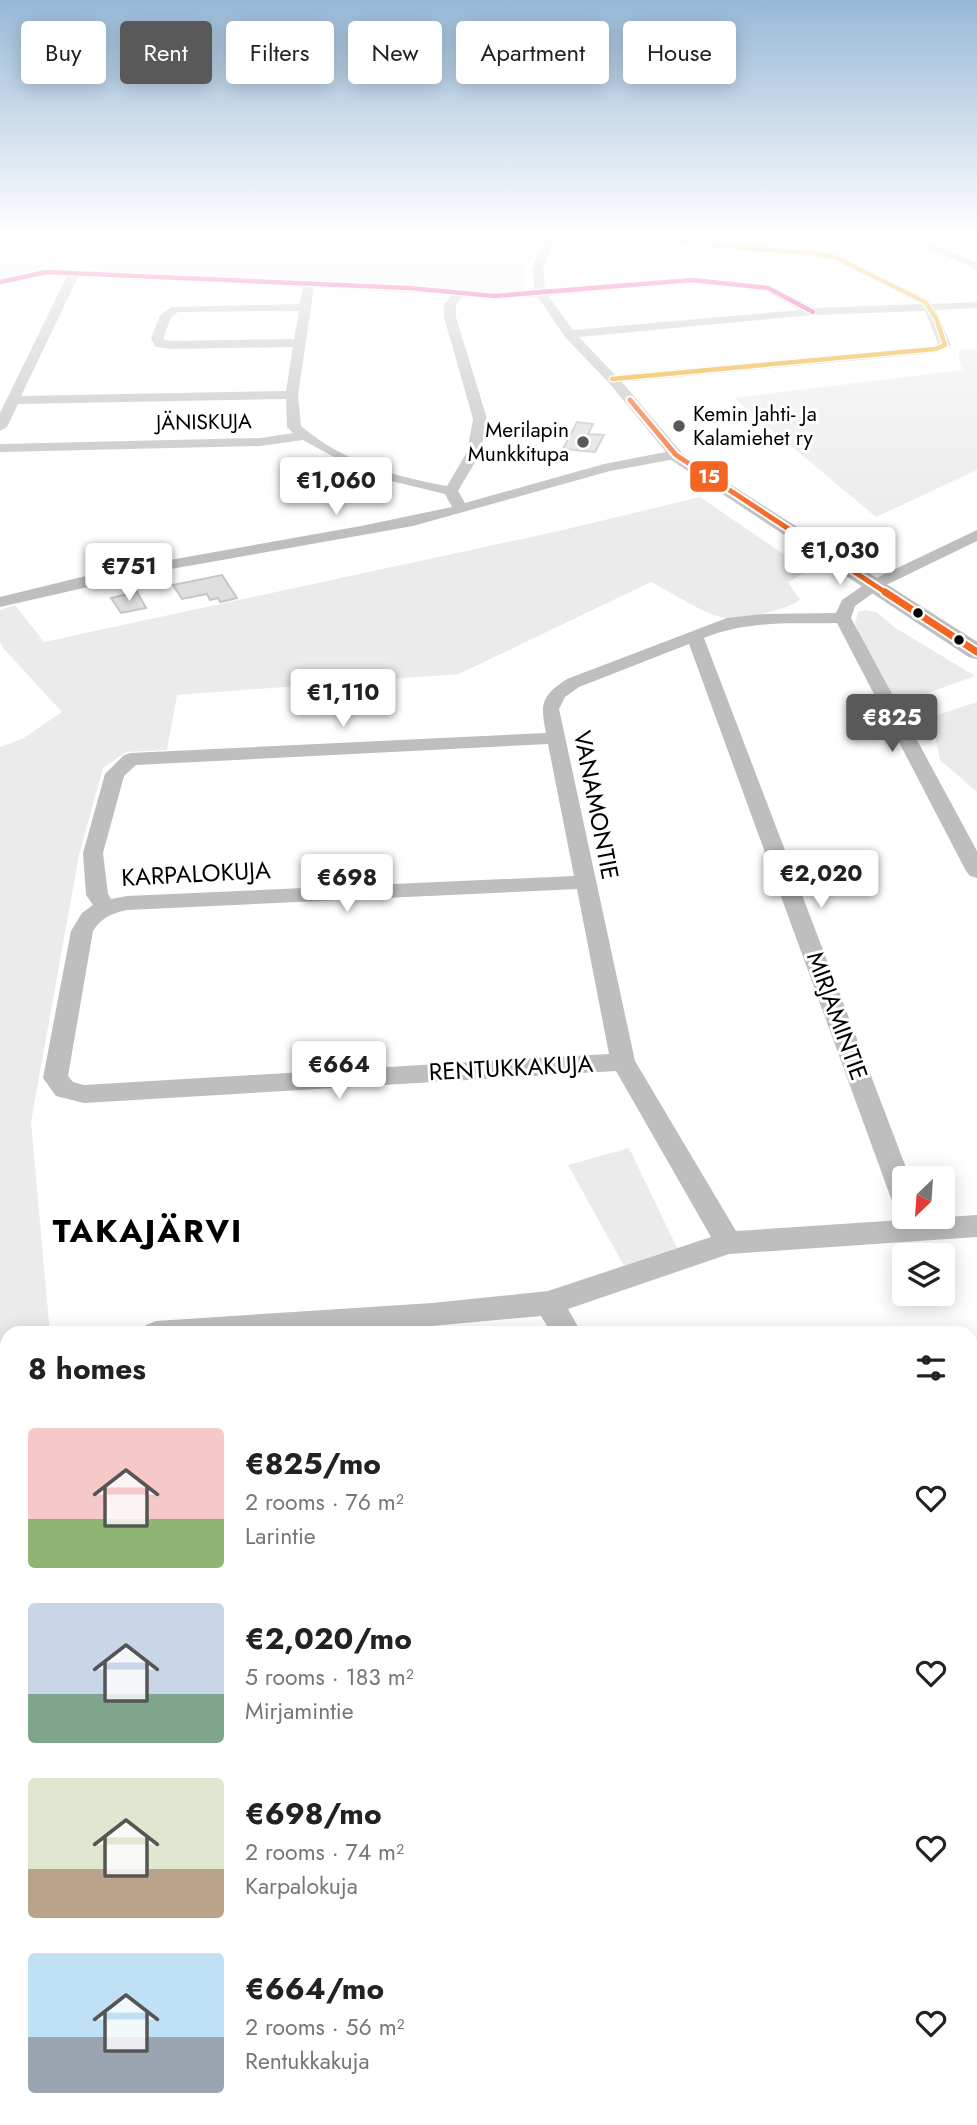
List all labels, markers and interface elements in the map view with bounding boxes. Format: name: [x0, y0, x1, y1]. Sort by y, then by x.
chip: Buy: [21, 21, 106, 84]
chip: Rent: [120, 21, 212, 84]
chip: Filters: [226, 21, 334, 84]
chip: New: [348, 21, 442, 84]
chip: Apartment: [456, 21, 609, 84]
chip: House: [623, 21, 736, 84]
place label: Kemin Jahti- Ja Kalamiehet ry: [693, 399, 817, 453]
street label: JÄNISKUJA: [153, 406, 252, 438]
place label: Merilapin Munkkitupa: [468, 415, 569, 469]
marker: Kemin Jahti- Ja Kalamiehet ry: [671, 418, 687, 434]
marker: Merilapin Munkkitupa: [575, 434, 591, 450]
pin: €1,060: [279, 458, 393, 517]
line badge: 15: [689, 460, 729, 493]
text: €1,060: [296, 463, 376, 497]
text: 15: [698, 463, 720, 490]
pin: €1,030: [783, 528, 897, 587]
text: €1,030: [801, 533, 879, 567]
pin: €751: [88, 544, 170, 603]
text: €751: [101, 549, 157, 583]
unlabelled marker: [911, 606, 925, 620]
unlabelled marker: [952, 633, 966, 647]
pin: €1,110: [286, 670, 400, 729]
text: €1,110: [307, 675, 379, 709]
pin: €825: [851, 694, 933, 754]
text: €825: [862, 700, 922, 734]
street label: VANAMONTIE: [565, 727, 628, 882]
pin: €2,020: [764, 850, 878, 910]
street label: KARPALOKUJA: [120, 852, 272, 895]
pin: €698: [306, 855, 388, 914]
text: €2,020: [779, 856, 863, 890]
text: €698: [317, 860, 377, 894]
street label: MIRJAMINTIE: [798, 947, 877, 1085]
pin: €664: [298, 1042, 380, 1101]
street label: RENTUKKAKUJA: [428, 1046, 594, 1089]
text: €664: [308, 1047, 370, 1081]
north arrow: [892, 1166, 956, 1228]
map controls: [892, 1166, 955, 1306]
district label: TAKAJÄRVI: [53, 1208, 243, 1254]
button: layers: [892, 1243, 955, 1306]
text: 8 homes: [28, 1347, 146, 1390]
icon: filters: [912, 1349, 950, 1387]
text: €825/mo: [245, 1442, 381, 1485]
icon: home: [84, 1456, 168, 1540]
icon: heart: [912, 1479, 950, 1517]
text: 2 rooms · 76 m²: [245, 1485, 404, 1519]
text: Larintie: [245, 1519, 316, 1553]
text: €2,020/mo: [245, 1617, 412, 1660]
icon: home: [84, 1631, 168, 1715]
icon: heart: [912, 1654, 950, 1692]
text: 5 rooms · 183 m²: [245, 1660, 414, 1694]
text: Mirjamintie: [245, 1694, 354, 1728]
text: €698/mo: [245, 1792, 382, 1835]
icon: home: [84, 1806, 168, 1890]
icon: heart: [912, 1829, 950, 1867]
text: 2 rooms · 74 m²: [245, 1835, 404, 1869]
text: Karpalokuja: [245, 1869, 358, 1903]
text: €664/mo: [245, 1967, 384, 2010]
icon: home: [84, 1981, 168, 2065]
icon: heart: [912, 2004, 950, 2042]
text: 2 rooms · 56 m²: [245, 2010, 405, 2044]
text: Rentukkakuja: [245, 2044, 369, 2078]

